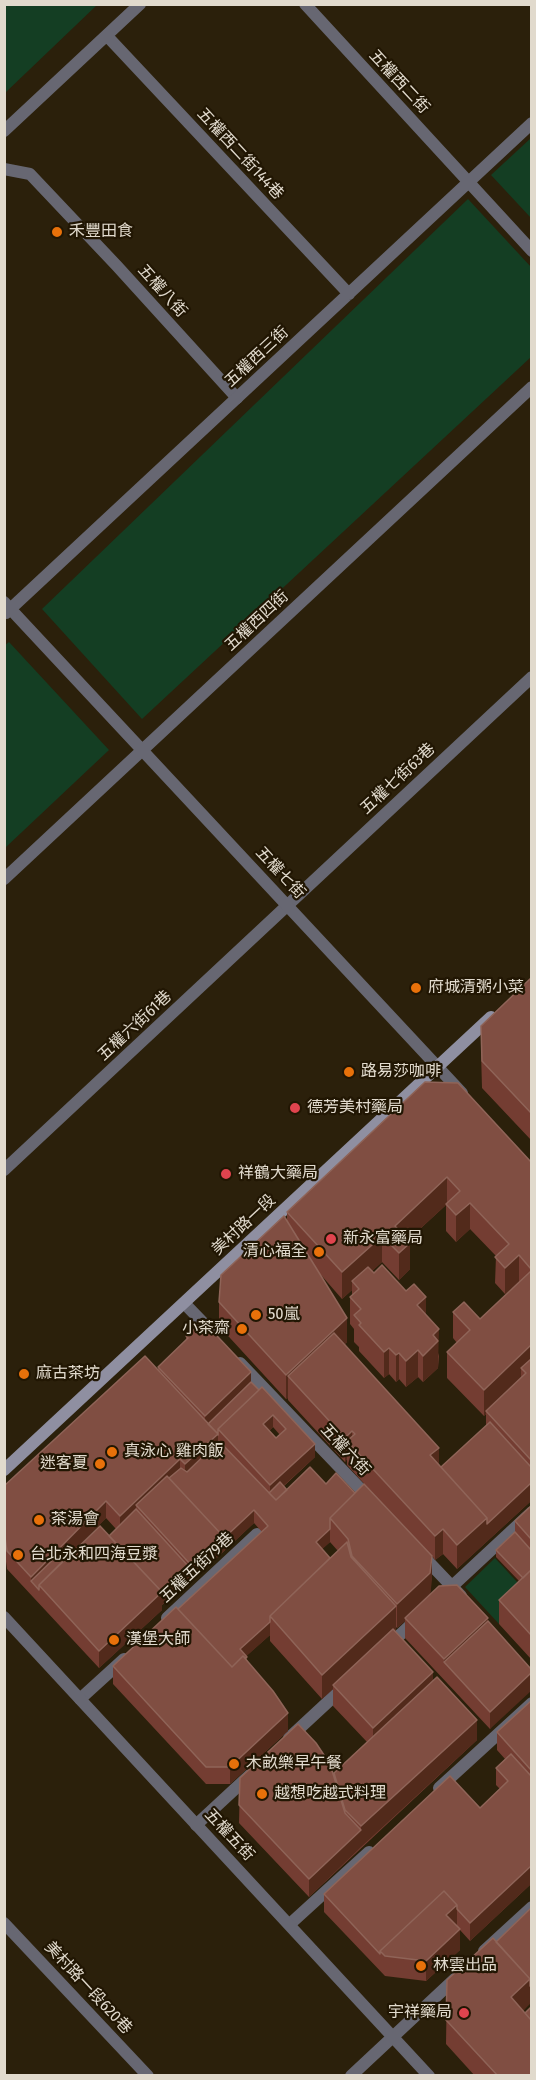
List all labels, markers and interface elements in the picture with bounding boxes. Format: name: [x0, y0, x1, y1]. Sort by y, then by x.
street label: 五權西二街: [365, 46, 433, 118]
street label: 五權西二街144巷: [193, 104, 287, 204]
place label: 禾豐田食: [69, 222, 133, 242]
marker: 禾豐田食: [50, 225, 64, 239]
street label: 五權八街: [133, 261, 191, 321]
street label: 五權西三街: [221, 323, 293, 391]
street label: 五權西四街: [221, 587, 293, 655]
street label: 五權七街63巷: [357, 740, 439, 818]
street label: 五權七街: [251, 843, 309, 903]
place label: 府城清粥小菜: [428, 978, 524, 998]
marker: 府城清粥小菜: [409, 981, 423, 995]
street label: 五權六街61巷: [94, 987, 176, 1065]
place label: 路易莎咖啡: [361, 1062, 441, 1082]
marker: 路易莎咖啡: [342, 1065, 356, 1079]
place label: 德芳美村藥局: [307, 1098, 403, 1118]
marker: 德芳美村藥局: [288, 1101, 302, 1115]
place label: 祥鶴大藥局: [238, 1164, 318, 1184]
marker: 祥鶴大藥局: [219, 1167, 233, 1181]
street label: 美村路一段: [208, 1191, 280, 1259]
place label: 新永富藥局: [343, 1229, 423, 1249]
marker: 新永富藥局: [324, 1232, 338, 1246]
place label: 清心福全: [243, 1242, 307, 1262]
marker: 清心福全: [312, 1245, 326, 1259]
place label: 50嵐: [268, 1305, 300, 1325]
marker: 50嵐: [249, 1308, 263, 1322]
place label: 小茶齋: [182, 1319, 230, 1339]
marker: 小茶齋: [235, 1322, 249, 1336]
place label: 麻古茶坊: [36, 1364, 100, 1384]
marker: 麻古茶坊: [17, 1367, 31, 1381]
street label: 五權六街: [316, 1420, 374, 1480]
place label: 真泳心 雞肉飯: [124, 1442, 224, 1462]
marker: 真泳心 雞肉飯: [105, 1445, 119, 1459]
place label: 迷客夏: [40, 1454, 88, 1474]
marker: 迷客夏: [93, 1457, 107, 1471]
place label: 茶湯會: [51, 1510, 99, 1530]
marker: 茶湯會: [32, 1513, 46, 1527]
street label: 五權五街79巷: [156, 1529, 238, 1607]
place label: 台北永和四海豆漿: [30, 1545, 158, 1565]
marker: 台北永和四海豆漿: [11, 1548, 25, 1562]
place label: 漢堡大師: [126, 1630, 190, 1650]
marker: 漢堡大師: [107, 1633, 121, 1647]
place label: 木畝樂早午餐: [246, 1754, 342, 1774]
marker: 木畝樂早午餐: [227, 1757, 241, 1771]
place label: 越想吃越式料理: [274, 1784, 386, 1804]
marker: 越想吃越式料理: [255, 1787, 269, 1801]
street label: 五權五街: [200, 1805, 258, 1865]
street label: 美村路一段620巷: [40, 1938, 136, 2038]
place label: 林雲出品: [433, 1956, 497, 1976]
marker: 林雲出品: [414, 1959, 428, 1973]
place label: 宇祥藥局: [388, 2003, 452, 2023]
marker: 宇祥藥局: [457, 2006, 471, 2020]

